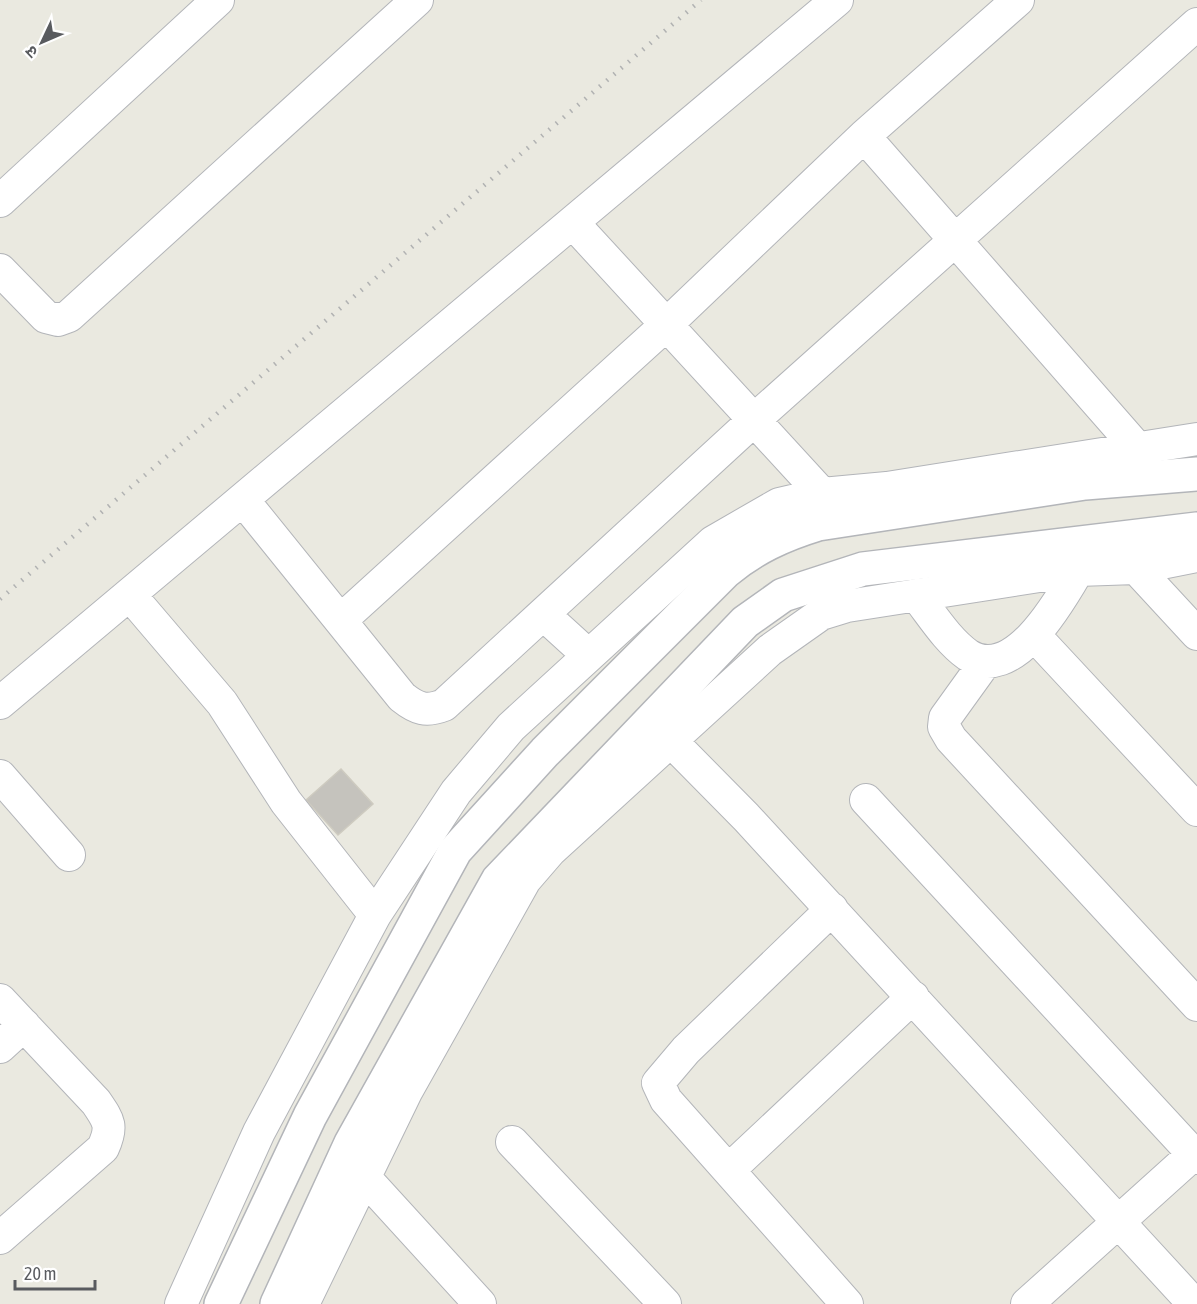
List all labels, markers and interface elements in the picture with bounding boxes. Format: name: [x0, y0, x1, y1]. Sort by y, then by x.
north arrow: [12, 12, 72, 72]
text: उ: [21, 42, 41, 62]
scale bar: [15, 1253, 94, 1291]
text: 20 m: [24, 1263, 56, 1284]

